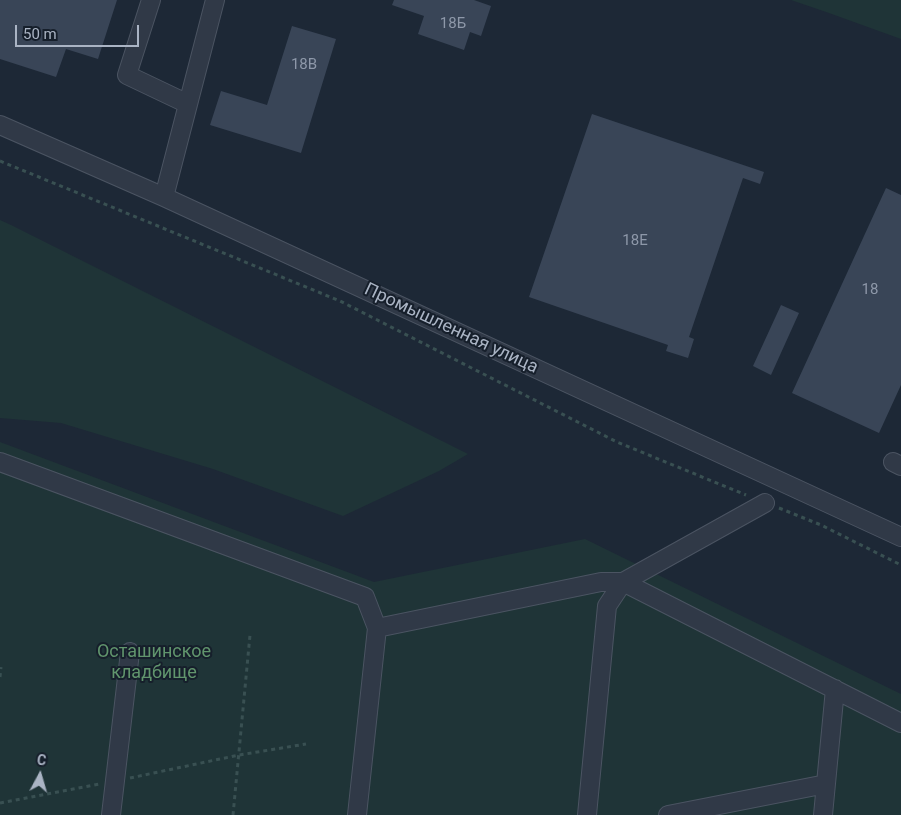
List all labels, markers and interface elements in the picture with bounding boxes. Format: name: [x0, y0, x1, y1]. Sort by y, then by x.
scale bar: [18, 15, 141, 47]
house number: 18Б: [440, 15, 466, 33]
text: 50 m: [23, 25, 57, 43]
house number: 18В: [291, 56, 317, 74]
house number: 18Е: [622, 232, 648, 250]
street label: Промышленная улица: [361, 279, 541, 379]
house number: 18: [862, 281, 878, 299]
park label: Осташинское кладбище: [97, 641, 211, 684]
north arrow: [15, 750, 65, 800]
text: С: [36, 752, 47, 769]

